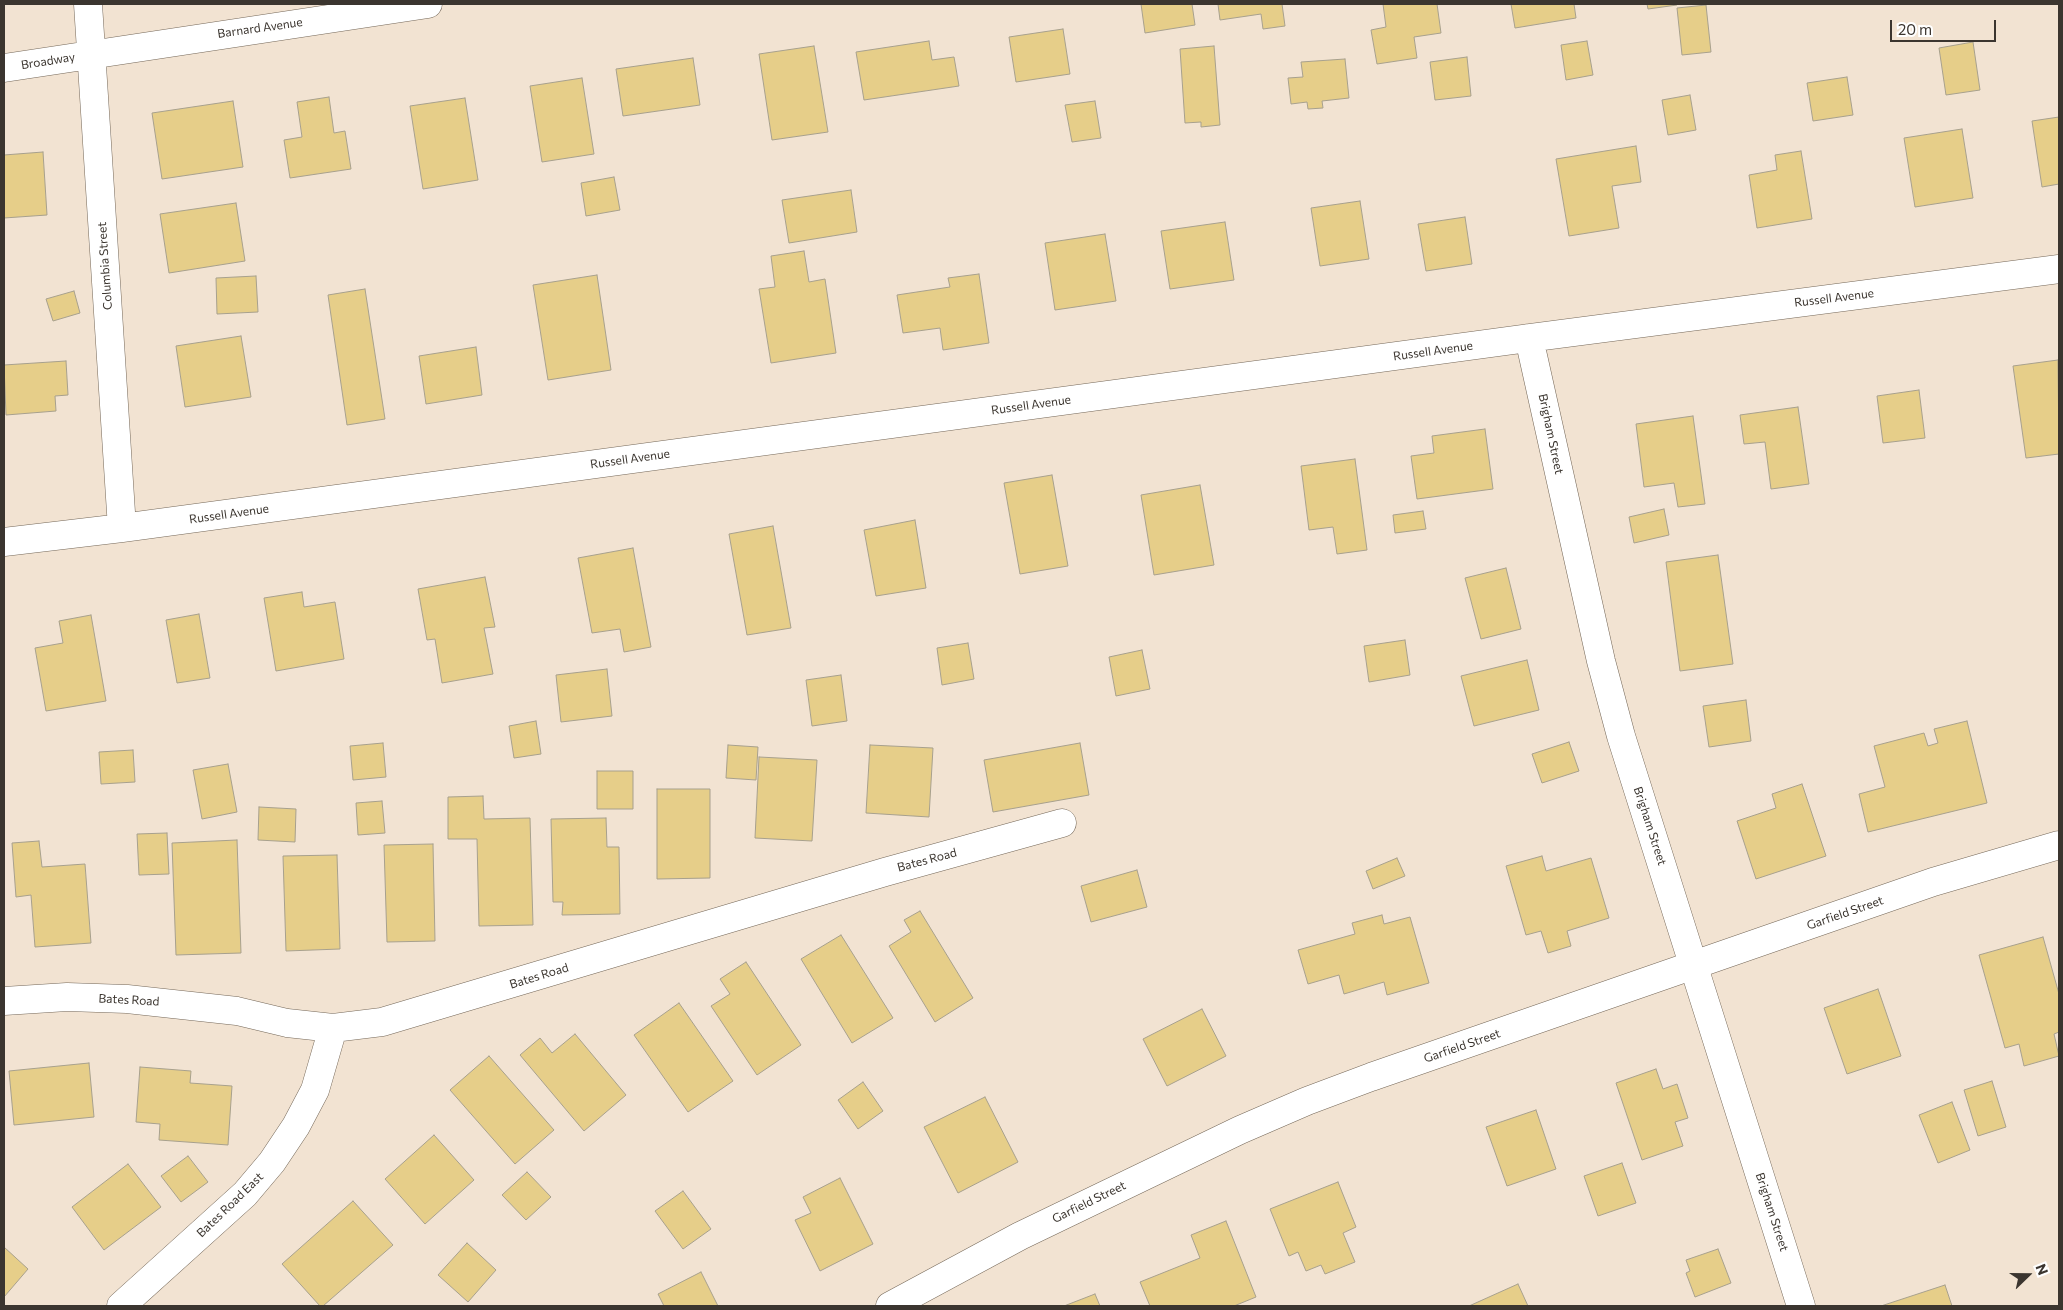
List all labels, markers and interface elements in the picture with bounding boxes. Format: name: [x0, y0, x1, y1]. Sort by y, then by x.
scale bar: [1893, 10, 1999, 42]
street label: Barnard Avenue: [217, 15, 303, 41]
text: 20 m: [1898, 20, 1932, 38]
street label: Broadway: [20, 50, 76, 72]
street label: Columbia Street: [95, 221, 115, 311]
street label: Russell Avenue: [1793, 286, 1875, 310]
street label: Russell Avenue: [1392, 338, 1474, 364]
street label: Russell Avenue: [990, 392, 1072, 418]
street label: Brigham Street: [1535, 392, 1567, 476]
street label: Russell Avenue: [589, 446, 671, 472]
street label: Russell Avenue: [188, 501, 270, 527]
street label: Brigham Street: [1630, 785, 1670, 867]
street label: Bates Road: [896, 845, 958, 875]
street label: Garfield Street: [1805, 893, 1885, 933]
street label: Bates Road: [508, 960, 570, 992]
street label: Bates Road: [98, 991, 160, 1009]
street label: Garfield Street: [1422, 1026, 1502, 1066]
street label: Bates Road East: [194, 1170, 266, 1240]
street label: Brigham Street: [1752, 1171, 1792, 1253]
street label: Garfield Street: [1050, 1178, 1128, 1226]
north arrow: [2003, 1250, 2053, 1300]
text: N: [2033, 1261, 2052, 1277]

